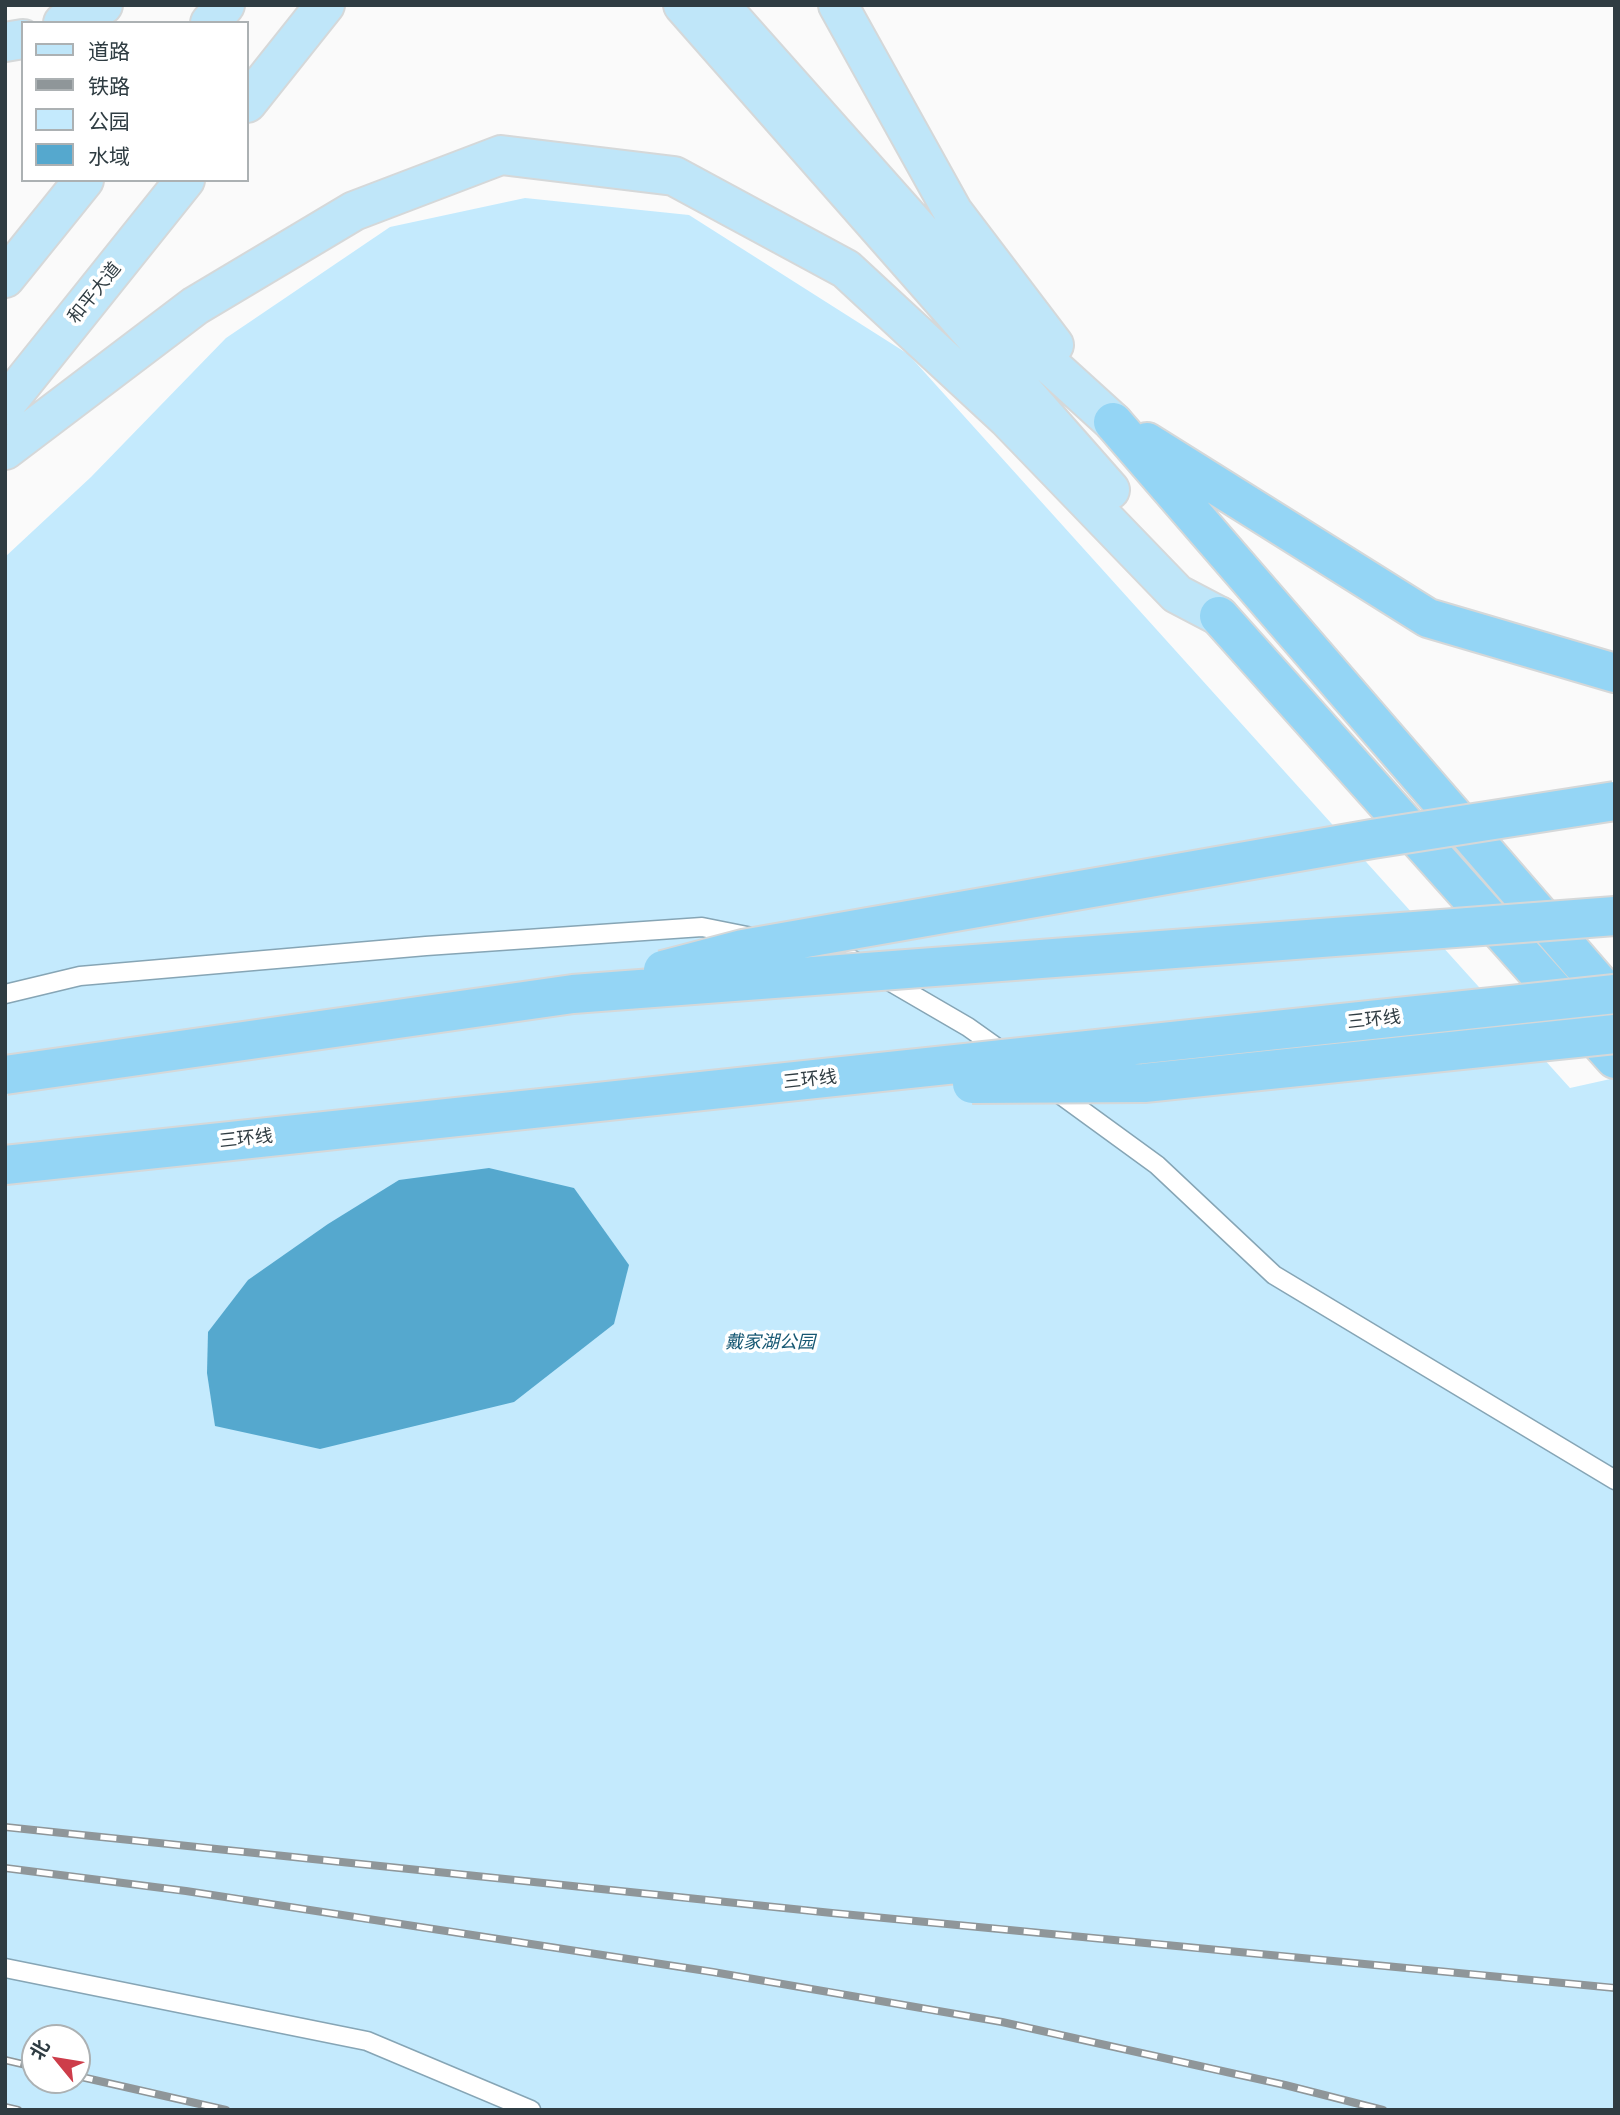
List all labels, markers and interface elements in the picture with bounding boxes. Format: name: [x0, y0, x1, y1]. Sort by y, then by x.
legend: [21, 21, 248, 182]
text: 道路: [88, 37, 130, 65]
text: 铁路: [88, 72, 130, 100]
text: 公园: [88, 107, 130, 135]
text: 水域: [88, 142, 130, 170]
street label: 和平大道: [64, 258, 126, 328]
street label: 三环线: [1346, 1006, 1402, 1034]
street label: 三环线: [782, 1066, 838, 1094]
street label: 三环线: [218, 1125, 274, 1153]
park label: 戴家湖公园: [725, 1332, 815, 1354]
north arrow: [21, 2024, 91, 2094]
text: 北: [24, 2035, 56, 2064]

